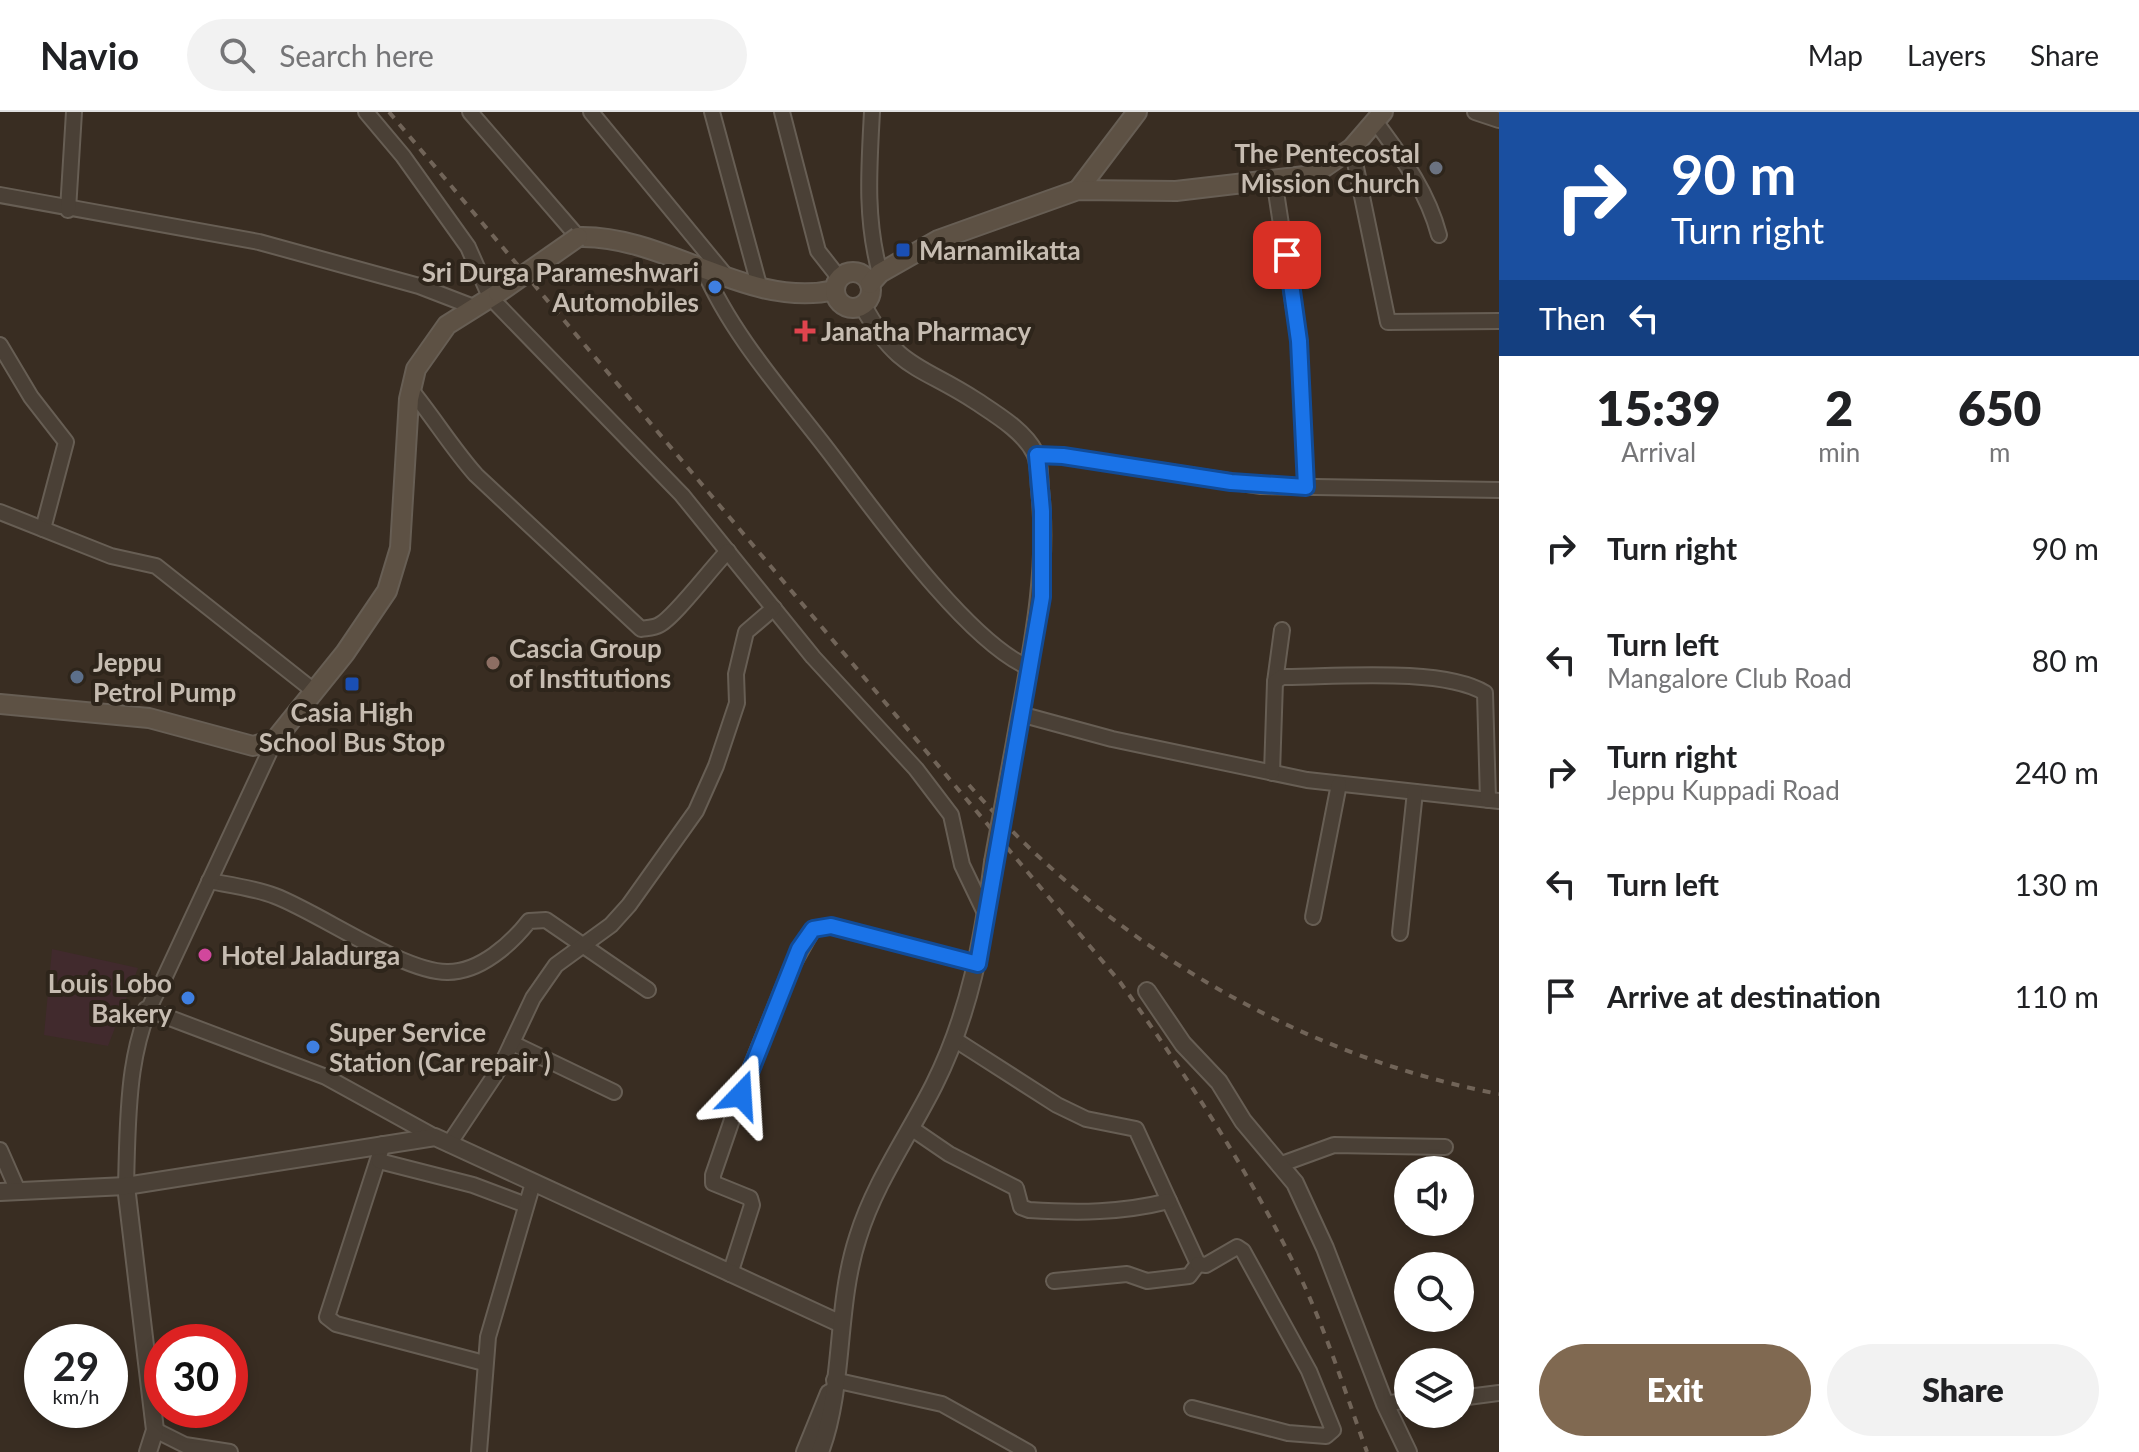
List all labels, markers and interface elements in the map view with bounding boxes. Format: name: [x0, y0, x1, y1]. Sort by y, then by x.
search box: [187, 19, 747, 91]
text: Navio: [40, 32, 139, 78]
icon: search: [215, 33, 259, 77]
text: Search here: [279, 37, 434, 73]
text: Map: [1808, 38, 1863, 72]
text: Layers: [1907, 38, 1986, 72]
text: Share: [2030, 38, 2099, 72]
place label: The Pentecostal Mission Church: [1234, 137, 1420, 199]
text: 90 m: [1671, 140, 1796, 207]
icon: right: [1539, 144, 1643, 248]
marker: The Pentecostal Mission Church: [1427, 159, 1445, 177]
text: Turn right: [1671, 208, 1824, 252]
pin: [1253, 221, 1321, 289]
icon: arrive: [1265, 233, 1309, 277]
place label: Marnamikatta: [919, 234, 1081, 266]
marker: Marnamikatta: [894, 241, 912, 259]
place label: Sri Durga Parameshwari Automobiles: [422, 256, 699, 318]
marker: Sri Durga Parameshwari Automobiles: [706, 278, 724, 296]
icon: left: [1622, 296, 1666, 340]
text: Then: [1539, 300, 1606, 336]
place label: Janatha Pharmacy: [821, 315, 1032, 347]
marker: Janatha Pharmacy: [796, 322, 814, 340]
text: 15:39: [1597, 379, 1721, 436]
text: 2: [1825, 379, 1853, 436]
text: 650: [1958, 379, 2041, 436]
text: Arrival: [1621, 436, 1696, 468]
text: min: [1818, 436, 1860, 468]
text: m: [1989, 436, 2010, 468]
icon: right: [1539, 526, 1583, 570]
text: Turn right: [1607, 530, 1737, 566]
text: 90 m: [2032, 530, 2099, 566]
text: Turn left: [1607, 626, 1719, 662]
place label: Cascia Group of Institutions: [509, 632, 671, 694]
icon: left: [1539, 638, 1583, 682]
text: 80 m: [2032, 642, 2099, 678]
place label: Jeppu Petrol Pump: [93, 646, 236, 708]
marker: Cascia Group of Institutions: [484, 654, 502, 672]
text: Mangalore Club Road: [1607, 662, 1852, 694]
marker: Jeppu Petrol Pump: [68, 668, 86, 686]
marker: Casia High School Bus Stop: [343, 675, 361, 693]
place label: Casia High School Bus Stop: [259, 696, 445, 758]
text: Turn right: [1607, 738, 1737, 774]
icon: right: [1539, 750, 1583, 794]
text: 240 m: [2014, 754, 2099, 790]
text: Jeppu Kuppadi Road: [1607, 774, 1840, 806]
icon: left: [1539, 862, 1583, 906]
text: Turn left: [1607, 866, 1719, 902]
text: 130 m: [2014, 866, 2099, 902]
place label: Hotel Jaladurga: [221, 939, 400, 971]
marker: Hotel Jaladurga: [196, 946, 214, 964]
place label: Louis Lobo Bakery: [48, 967, 172, 1029]
icon: arrive: [1539, 974, 1583, 1018]
text: Arrive at destination: [1607, 978, 1881, 1014]
text: 110 m: [2014, 978, 2099, 1014]
marker: Louis Lobo Bakery: [179, 989, 197, 1007]
place label: Super Service Station (Car repair ): [329, 1016, 551, 1078]
marker: Super Service Station (Car repair ): [304, 1038, 322, 1056]
position arrow: [699, 1053, 783, 1137]
map controls: [1394, 1156, 1474, 1428]
button: sound: [1394, 1156, 1474, 1236]
button: search: [1394, 1252, 1474, 1332]
speed limit sign: 30: [144, 1324, 248, 1428]
text: 29: [53, 1342, 99, 1390]
button: Exit: [1539, 1344, 1811, 1436]
button: Share: [1827, 1344, 2099, 1436]
button: layers: [1394, 1348, 1474, 1428]
text: km/h: [53, 1384, 99, 1408]

